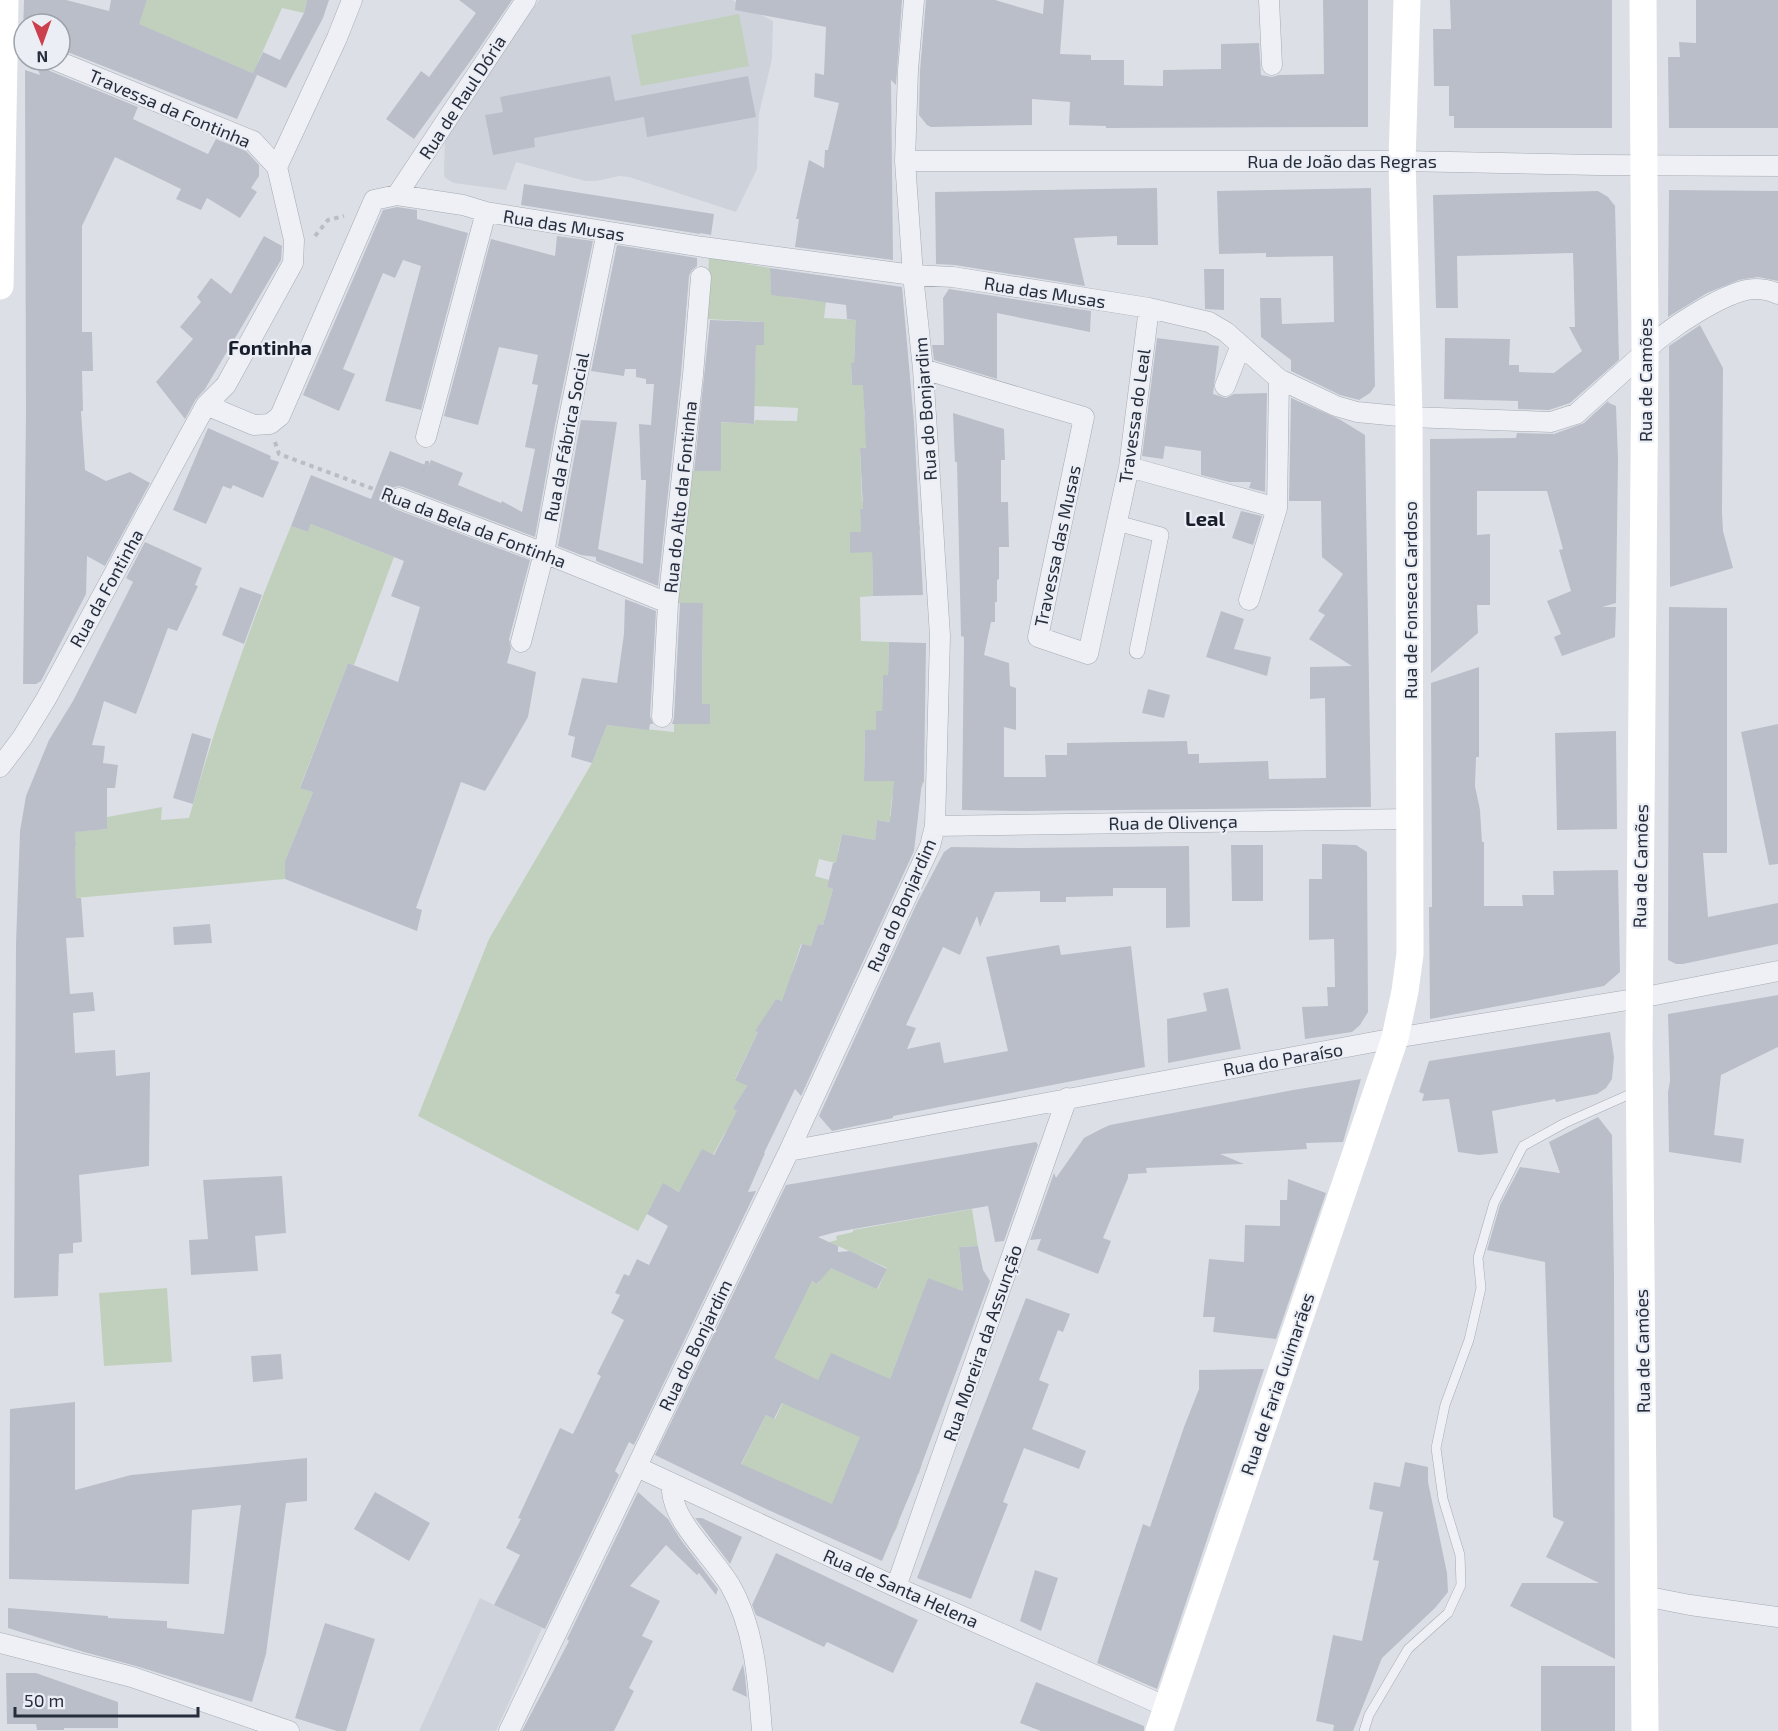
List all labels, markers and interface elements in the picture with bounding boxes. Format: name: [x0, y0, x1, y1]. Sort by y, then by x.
north arrow: [12, 12, 72, 72]
street label: Rua de Raul Dória: [414, 31, 510, 163]
text: N: [36, 48, 48, 67]
street label: Travessa da Fontinha: [86, 64, 254, 152]
street label: Rua de João das Regras: [1247, 150, 1437, 172]
street label: Rua das Musas: [502, 205, 626, 245]
street label: Rua das Musas: [983, 272, 1107, 312]
street label: Rua de Camões: [1634, 318, 1656, 442]
district label: Fontinha: [228, 335, 312, 359]
street label: Rua do Bonjardim: [909, 337, 941, 481]
street label: Travessa do Leal: [1114, 347, 1154, 485]
street label: Rua da Fábrica Social: [539, 350, 593, 524]
street label: Rua do Alto da Fontinha: [659, 400, 701, 594]
street label: Travessa das Musas: [1029, 463, 1085, 629]
street label: Rua da Bela da Fontinha: [379, 482, 569, 572]
street label: Rua de Fonseca Cardoso: [1399, 501, 1421, 699]
district label: Leal: [1185, 506, 1225, 530]
street label: Rua da Fontinha: [64, 525, 148, 651]
street label: Rua de Camões: [1628, 804, 1652, 928]
street label: Rua de Olivença: [1108, 810, 1238, 835]
street label: Rua do Bonjardim: [862, 835, 940, 975]
street label: Rua do Paraíso: [1221, 1038, 1345, 1080]
street label: Rua Moreira da Assunção: [938, 1242, 1027, 1444]
street label: Rua do Bonjardim: [654, 1276, 736, 1414]
street label: Rua de Camões: [1630, 1289, 1654, 1413]
street label: Rua de Faria Guimarães: [1235, 1290, 1319, 1478]
street label: Rua de Santa Helena: [820, 1544, 982, 1632]
scale bar: [15, 1680, 198, 1718]
text: 50 m: [24, 1689, 64, 1711]

